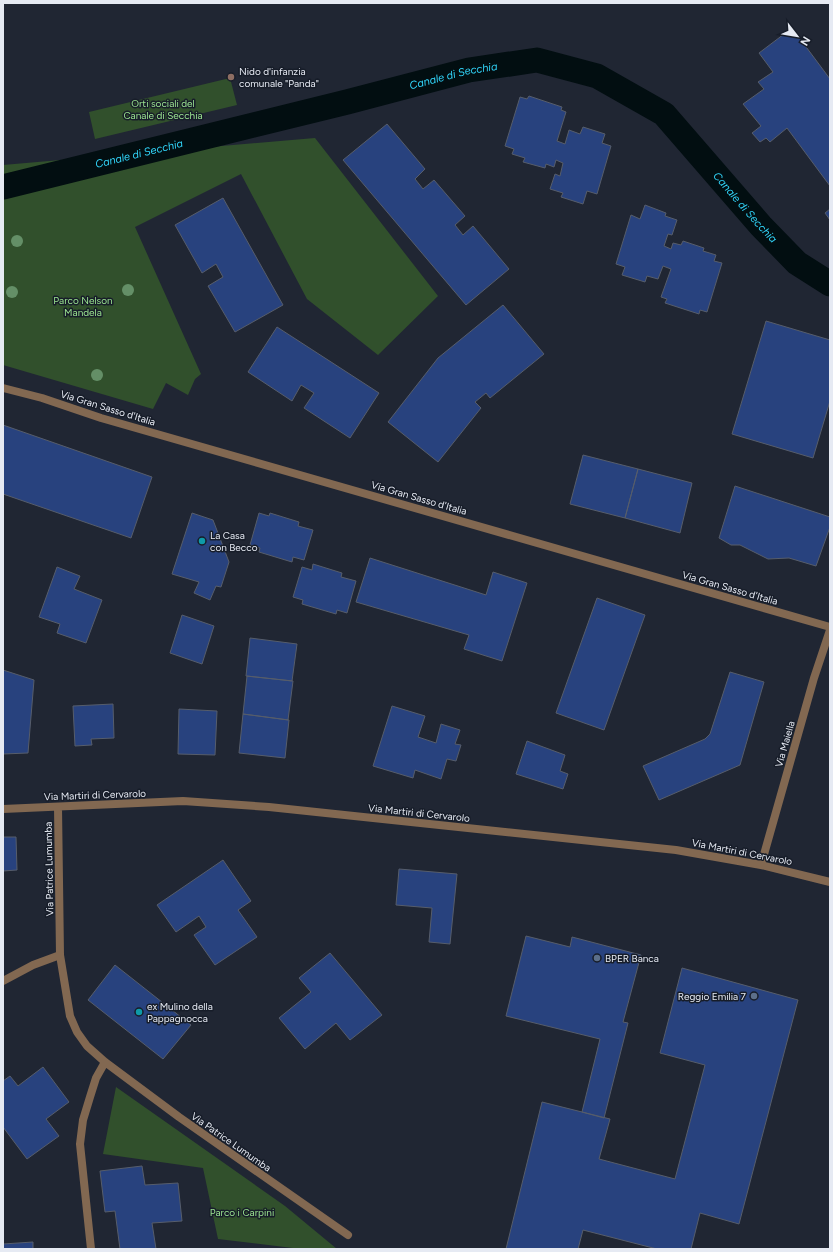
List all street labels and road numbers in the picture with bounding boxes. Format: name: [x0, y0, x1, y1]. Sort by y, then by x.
street label: Via Gran Sasso d'Italia: [59, 387, 157, 429]
street label: Via Gran Sasso d'Italia: [370, 478, 468, 518]
street label: Via Gran Sasso d'Italia: [681, 568, 779, 608]
street label: Via Maiella: [772, 719, 798, 769]
street label: Via Martiri di Cervarolo: [44, 787, 146, 803]
street label: Via Martiri di Cervarolo: [368, 801, 471, 825]
street label: Via Patrice Lumumba: [42, 822, 56, 916]
street label: Via Martiri di Cervarolo: [691, 836, 794, 868]
street label: Via Patrice Lumumba: [188, 1109, 274, 1175]

